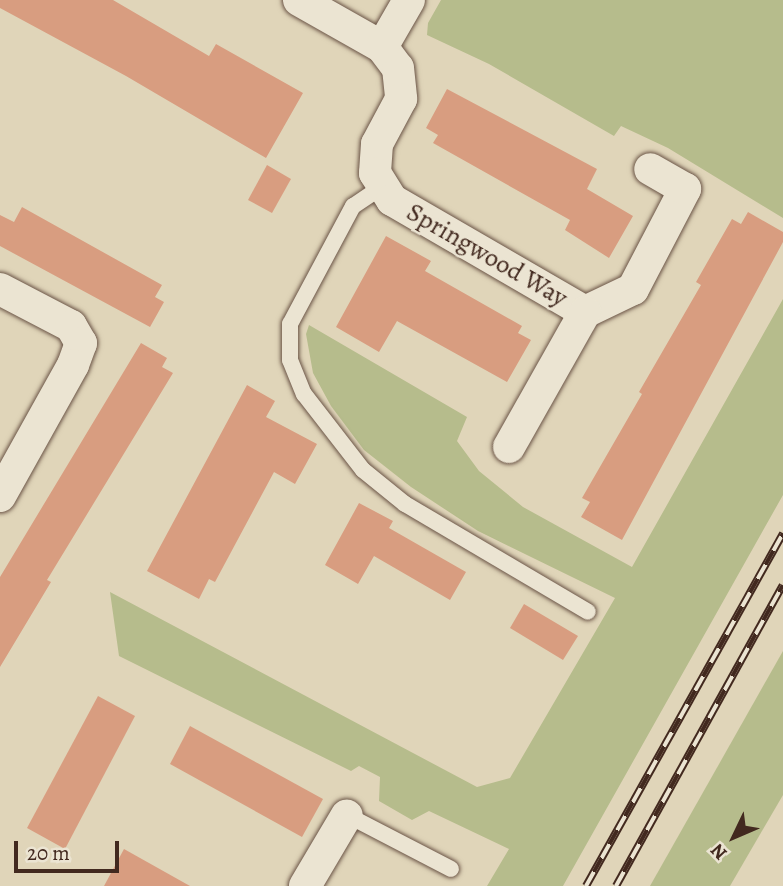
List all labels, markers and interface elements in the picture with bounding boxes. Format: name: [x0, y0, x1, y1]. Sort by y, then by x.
street label: Springwood Way: [401, 196, 573, 314]
north arrow: [699, 802, 769, 872]
scale bar: [18, 826, 122, 870]
text: N: [705, 838, 733, 866]
text: 20 m: [27, 839, 70, 867]

